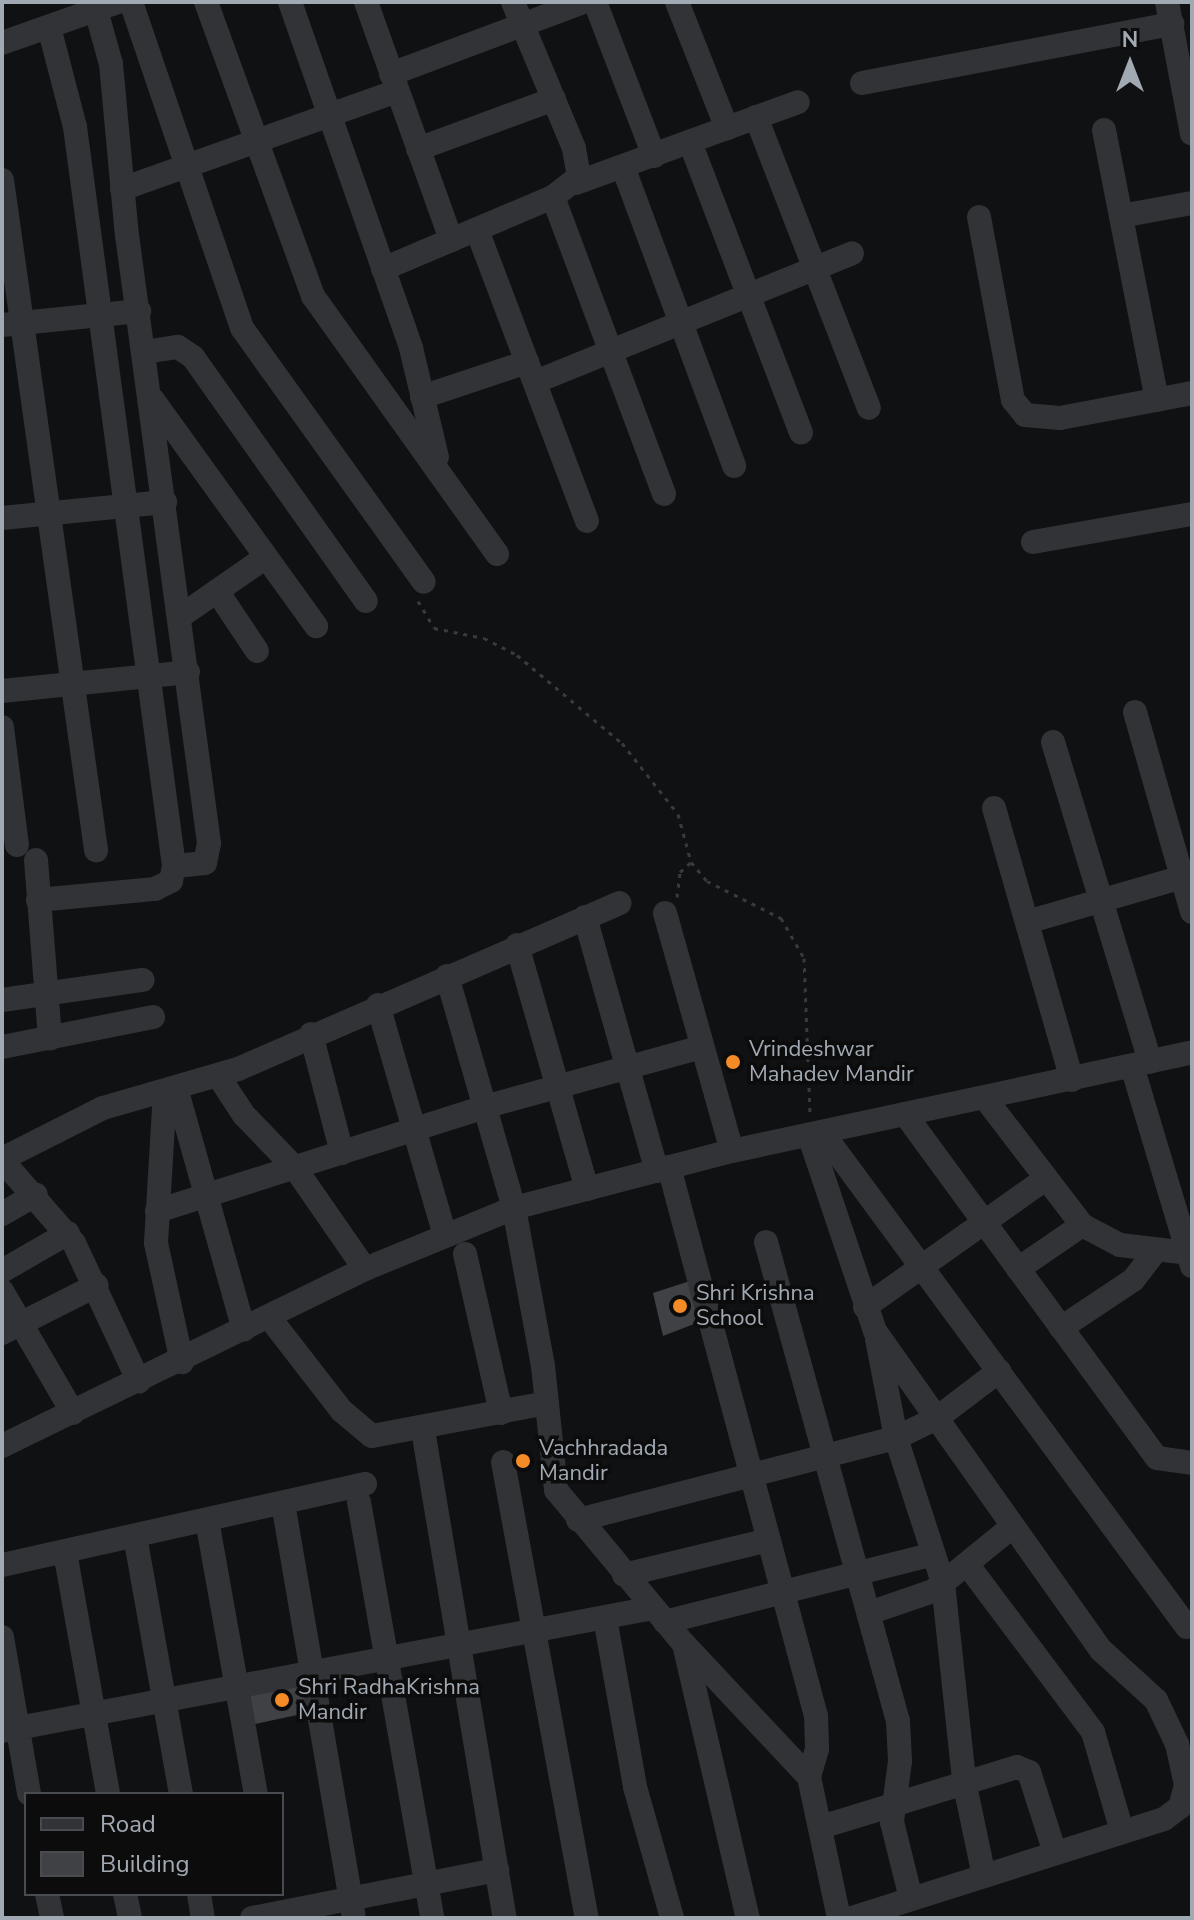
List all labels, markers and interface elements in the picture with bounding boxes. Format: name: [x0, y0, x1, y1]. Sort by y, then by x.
north arrow: [1090, 24, 1170, 104]
text: N: [1122, 25, 1138, 55]
place label: Vrindeshwar Mahadev Mandir: [749, 1036, 914, 1088]
marker: Vrindeshwar Mahadev Mandir: [724, 1053, 742, 1071]
place label: Shri Krishna School: [696, 1280, 815, 1332]
marker: Shri Krishna School: [671, 1297, 689, 1315]
place label: Vachhradada Mandir: [539, 1435, 668, 1486]
marker: Vachhradada Mandir: [514, 1452, 532, 1470]
place label: Shri RadhaKrishna Mandir: [298, 1674, 480, 1726]
marker: Shri RadhaKrishna Mandir: [273, 1691, 291, 1709]
legend: [24, 1792, 284, 1896]
text: Road: [100, 1808, 156, 1840]
text: Building: [100, 1848, 190, 1880]

